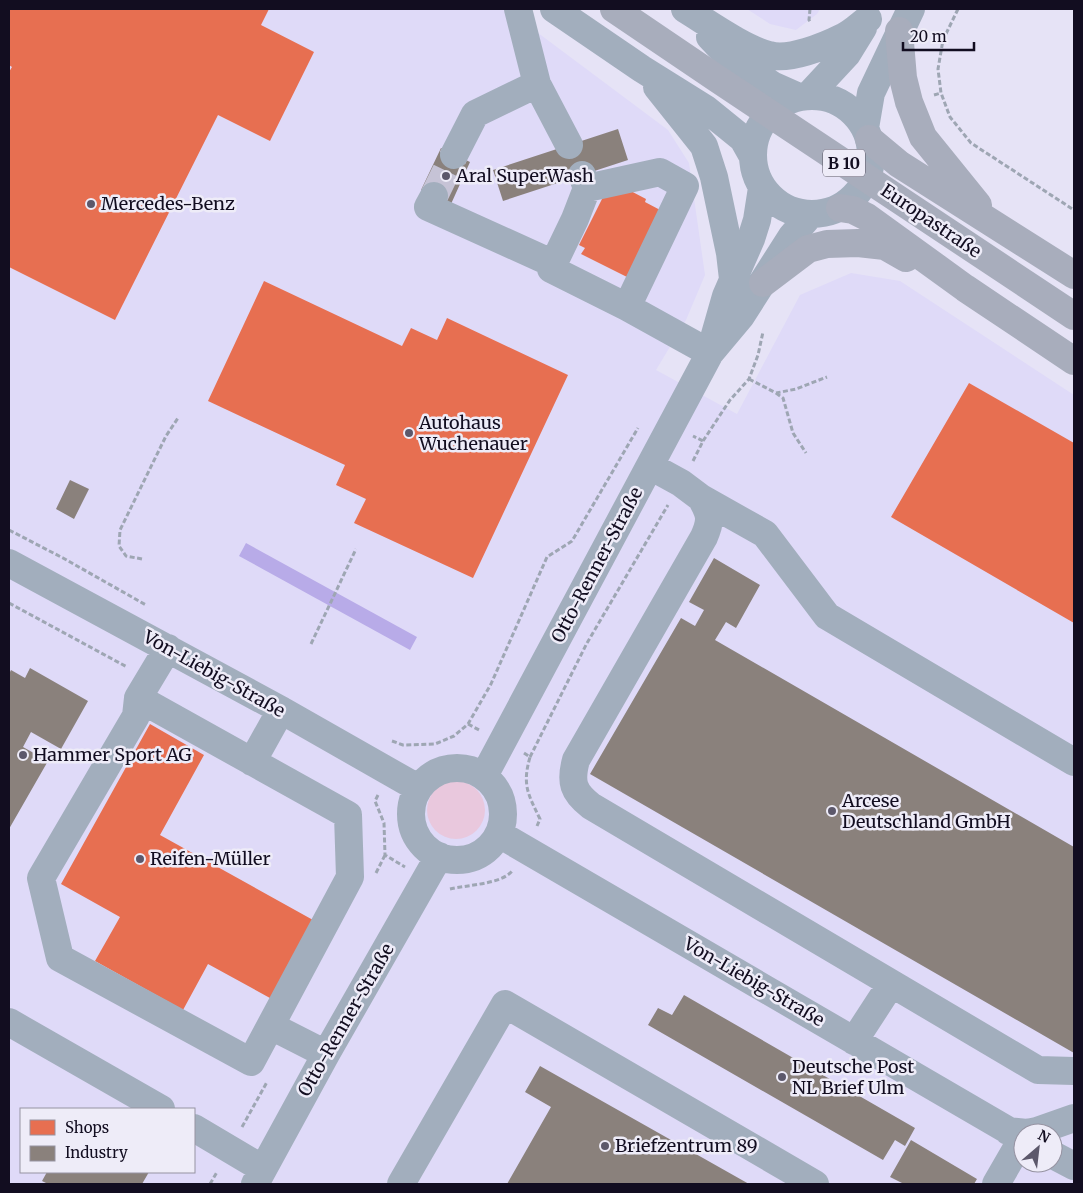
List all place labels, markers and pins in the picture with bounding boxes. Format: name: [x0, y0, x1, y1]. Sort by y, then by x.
place label: Aral SuperWash: [455, 164, 594, 187]
marker: Aral SuperWash: [440, 170, 452, 182]
place label: Mercedes-Benz: [101, 192, 235, 215]
marker: Mercedes-Benz: [85, 198, 97, 210]
place label: Autohaus Wuchenauer: [418, 411, 528, 455]
marker: Autohaus Wuchenauer: [403, 427, 415, 439]
place label: Hammer Sport AG: [33, 743, 192, 766]
marker: Hammer Sport AG: [17, 749, 29, 761]
place label: Arcese Deutschland GmbH: [841, 789, 1011, 833]
marker: Arcese Deutschland GmbH: [826, 805, 838, 817]
place label: Reifen-Müller: [150, 847, 271, 870]
marker: Reifen-Müller: [134, 853, 146, 865]
place label: Deutsche Post NL Brief Ulm: [792, 1055, 914, 1099]
marker: Deutsche Post NL Brief Ulm: [776, 1071, 788, 1083]
place label: Briefzentrum 89: [615, 1134, 758, 1157]
marker: Briefzentrum 89: [599, 1140, 611, 1152]

